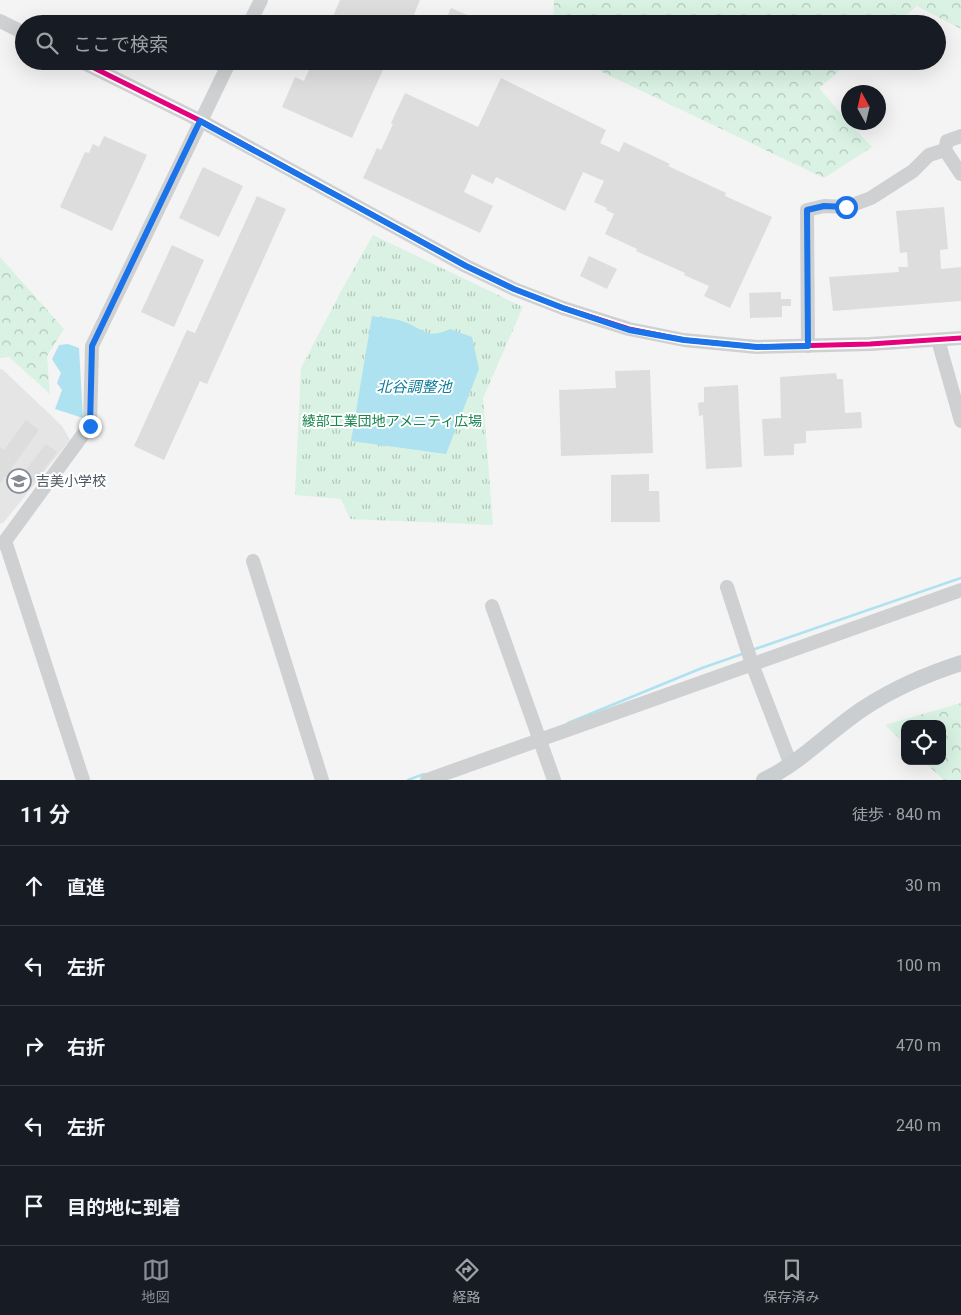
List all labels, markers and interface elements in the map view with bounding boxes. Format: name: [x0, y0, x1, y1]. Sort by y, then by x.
search box: [15, 15, 946, 70]
icon: search: [33, 29, 61, 57]
text: ここで検索: [73, 33, 168, 56]
north arrow: [841, 85, 886, 130]
route start: [835, 196, 858, 219]
water label: 北谷調整池: [376, 378, 453, 396]
park label: 綾部工業団地アメニティ広場: [302, 413, 482, 429]
route end: [79, 415, 102, 438]
school or university icon: 吉美小学校: [6, 468, 32, 494]
place label: 吉美小学校: [36, 473, 106, 489]
map controls: [901, 720, 946, 765]
button: locate: [901, 720, 946, 765]
text: 11 分: [20, 803, 70, 827]
text: 徒歩 · 840 m: [852, 805, 941, 824]
icon: ahead: [20, 872, 48, 900]
text: 直進: [67, 876, 105, 899]
text: 30 m: [905, 876, 941, 895]
icon: left: [20, 952, 48, 980]
text: 左折: [67, 956, 105, 979]
text: 100 m: [896, 956, 941, 975]
icon: right: [20, 1032, 48, 1060]
text: 右折: [67, 1036, 105, 1059]
text: 470 m: [896, 1036, 941, 1055]
icon: left: [20, 1112, 48, 1140]
text: 左折: [67, 1116, 105, 1139]
text: 240 m: [896, 1116, 941, 1135]
icon: arrive: [20, 1192, 48, 1220]
text: 目的地に到着: [67, 1196, 181, 1219]
tab: 地図: [142, 1256, 170, 1306]
tab: 経路: [453, 1256, 481, 1306]
tab: 保存済み: [764, 1256, 820, 1306]

